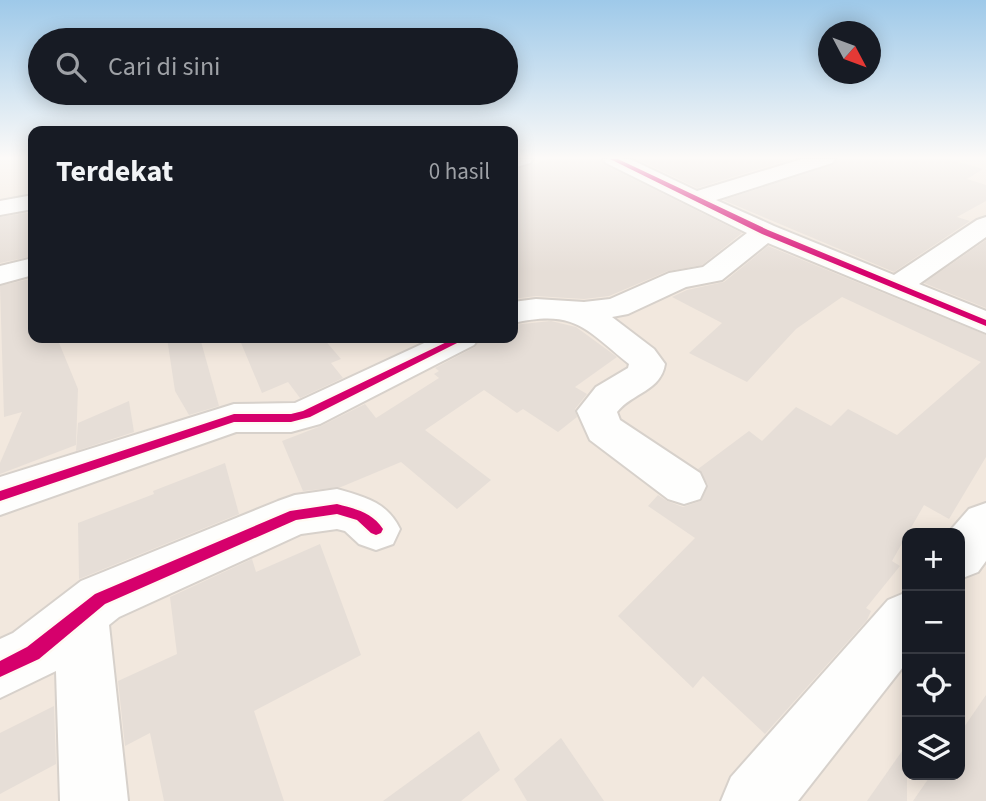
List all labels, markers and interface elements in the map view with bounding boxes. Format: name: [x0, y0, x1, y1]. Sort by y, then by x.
north arrow: [818, 21, 881, 84]
search box: [28, 28, 518, 105]
icon: search: [52, 48, 90, 86]
text: Cari di sini: [108, 48, 221, 85]
text: Terdekat: [56, 150, 173, 193]
text: 0 hasil: [429, 155, 490, 188]
map controls: [902, 528, 965, 780]
button: +: [902, 528, 965, 591]
button: −: [902, 591, 965, 654]
button: locate: [902, 654, 965, 717]
button: layers: [902, 717, 965, 780]

